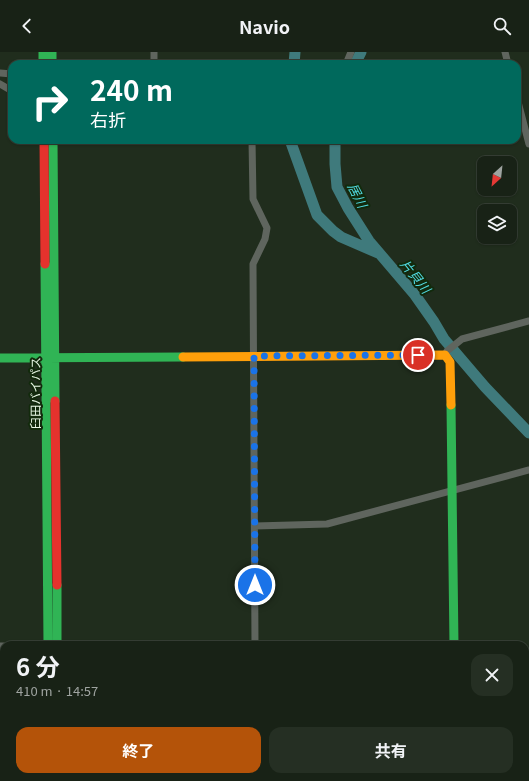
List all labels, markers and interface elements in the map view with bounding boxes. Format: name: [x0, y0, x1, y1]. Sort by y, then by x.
text: Navio: [239, 13, 290, 39]
icon: back: [16, 15, 38, 37]
icon: search: [491, 15, 513, 37]
text: 240 m: [90, 69, 173, 109]
icon: right: [24, 76, 76, 128]
text: 右折: [90, 106, 126, 132]
north arrow: [477, 156, 517, 196]
map controls: [477, 156, 517, 244]
water label: 居川: [344, 179, 373, 213]
button: layers: [477, 204, 517, 244]
water label: 片貝川: [396, 255, 437, 299]
pin: [401, 338, 435, 372]
icon: arrive: [407, 344, 429, 366]
street label: 臼田バイパス: [26, 357, 43, 429]
position arrow: [234, 564, 276, 606]
text: 6 分: [16, 648, 60, 683]
button: close: [471, 654, 513, 696]
text: 410 m · 14:57: [16, 681, 98, 700]
button: 終了: [16, 727, 261, 773]
button: 共有: [269, 727, 513, 773]

